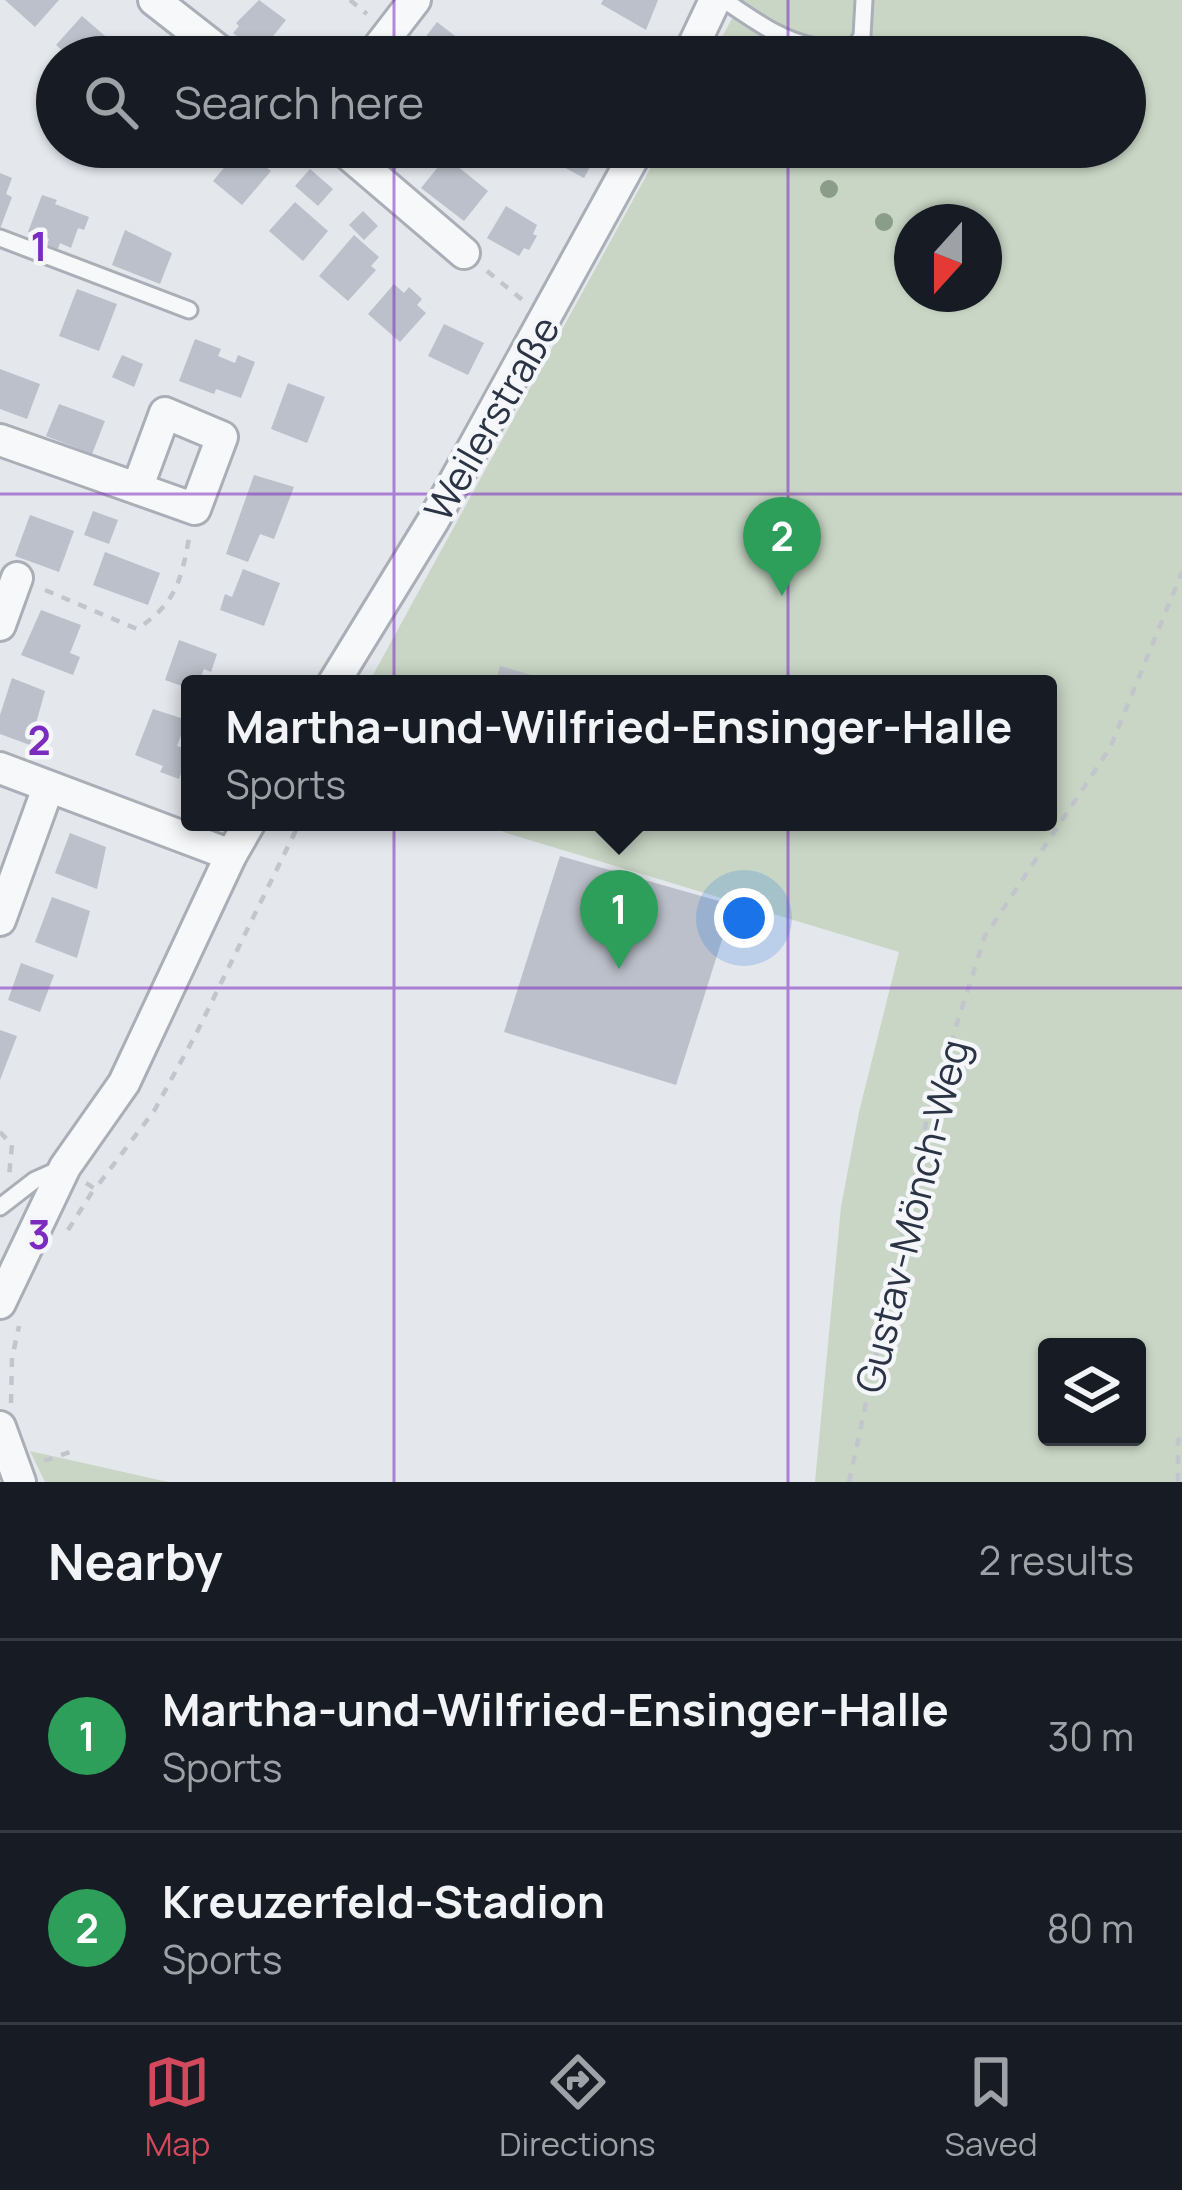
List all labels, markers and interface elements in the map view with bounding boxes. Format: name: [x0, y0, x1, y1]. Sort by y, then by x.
search box: [36, 36, 1146, 168]
icon: search: [78, 69, 144, 135]
text: Search here: [174, 71, 424, 133]
north arrow: [894, 204, 1002, 312]
text: 1: [30, 219, 48, 273]
street label: Weilerstraße: [411, 306, 571, 530]
pin: 2: [743, 497, 821, 596]
popup: [181, 675, 1057, 831]
text: Martha-und-Wilfried-Ensinger-Halle: [226, 695, 1012, 757]
text: 2: [27, 713, 51, 767]
text: Sports: [226, 757, 346, 811]
pin: 1: [580, 870, 658, 969]
your location: [714, 888, 774, 948]
street label: Gustav-Mönch-Weg: [841, 1034, 981, 1398]
text: 3: [28, 1207, 50, 1261]
map controls: [1038, 1338, 1146, 1446]
button: layers: [1038, 1338, 1146, 1446]
text: Nearby: [48, 1526, 223, 1595]
text: 2 results: [979, 1533, 1134, 1587]
text: Martha-und-Wilfried-Ensinger-Halle: [162, 1678, 949, 1740]
text: 1: [78, 1709, 96, 1763]
text: 30 m: [1048, 1709, 1134, 1763]
text: Sports: [162, 1740, 282, 1794]
text: Kreuzerfeld-Stadion: [162, 1870, 605, 1932]
text: 2: [75, 1901, 99, 1955]
text: 80 m: [1047, 1901, 1134, 1955]
text: Sports: [162, 1932, 282, 1986]
tab: Map: [144, 2049, 210, 2166]
tab: Directions: [499, 2049, 656, 2166]
tab: Saved: [945, 2049, 1038, 2166]

